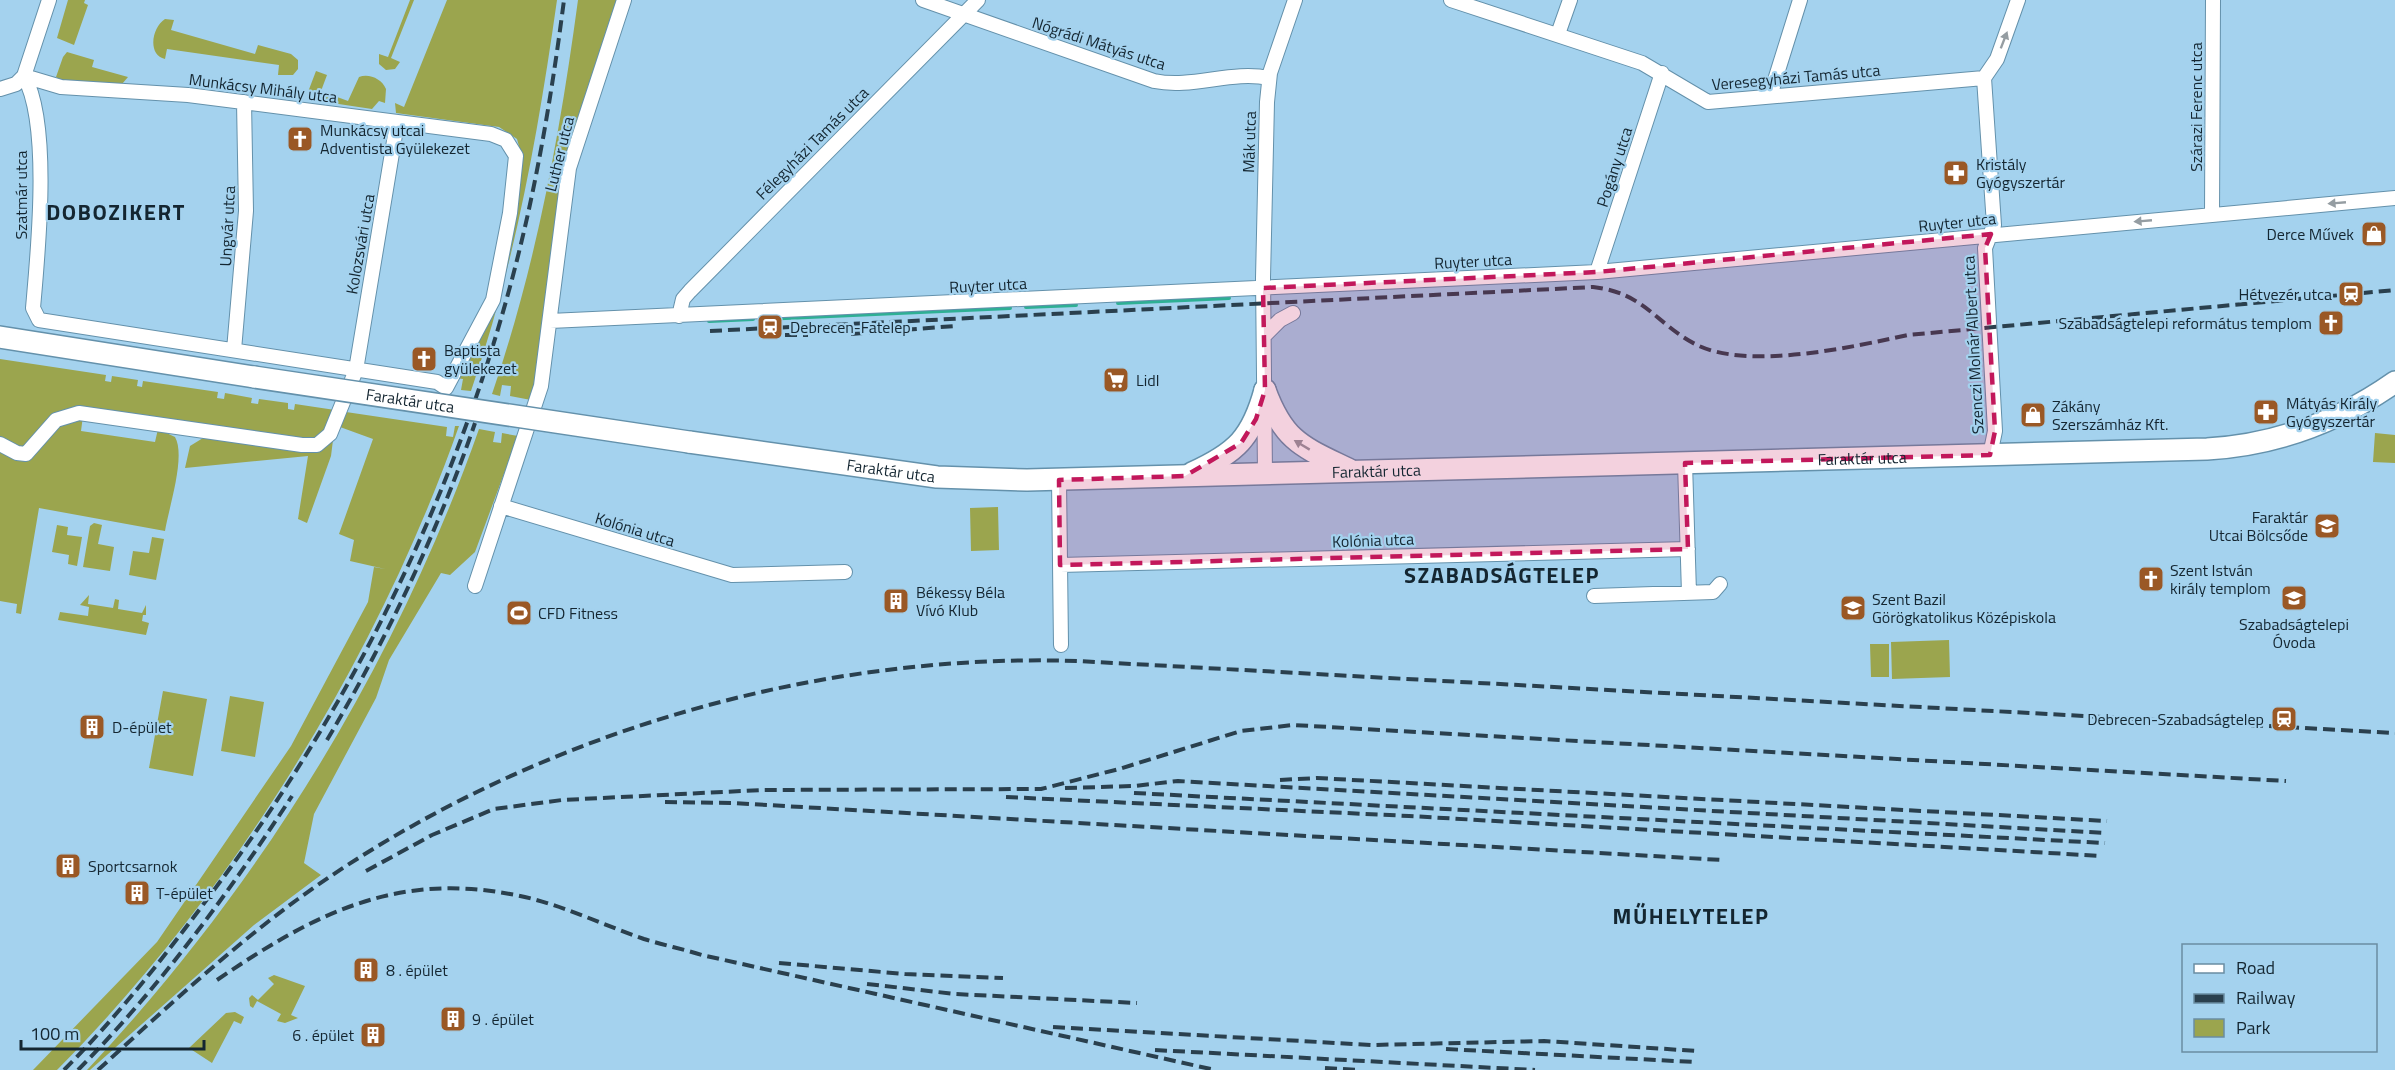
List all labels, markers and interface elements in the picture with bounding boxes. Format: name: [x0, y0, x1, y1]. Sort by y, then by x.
street label: Nógrádi Mátyás utca: [1029, 10, 1169, 76]
one-way arrow: [1999, 31, 2009, 49]
street label: Szárazi Ferenc utca: [2184, 42, 2208, 172]
street label: Veresegyházi Tamás utca: [1711, 58, 1881, 96]
street label: Munkácsy Mihály utca: [187, 67, 339, 109]
street label: Félegyházi Tamás utca: [750, 81, 874, 205]
street label: Mák utca: [1236, 111, 1262, 173]
street label: Luther utca: [538, 114, 580, 194]
place label: Munkácsy utcai Adventista Gyülekezet: [320, 118, 470, 160]
church icon: Munkácsy utcai Adventista Gyülekezet: [285, 124, 315, 154]
street label: Pogány utca: [1590, 124, 1638, 210]
street label: Szatmár utca: [9, 150, 33, 240]
place label: Kristály Gyógyszertár: [1976, 152, 2066, 194]
pharmacy icon: Kristály Gyógyszertár: [1941, 158, 1971, 188]
street label: Ungvár utca: [213, 185, 241, 267]
street label: Kolozsvári utca: [339, 192, 381, 296]
district label: DOBOZIKERT: [46, 195, 186, 229]
one-way arrow: [2327, 198, 2346, 208]
street label: Ruyter utca: [1917, 206, 1997, 238]
one-way arrow: [2133, 216, 2152, 225]
shop icon: Derce Művek: [2359, 219, 2389, 249]
place label: Derce Művek: [2267, 222, 2354, 246]
street label: Ruyter utca: [1433, 247, 1513, 275]
street label: Szenczi Molnár Albert utca: [1956, 255, 1990, 435]
street label: Ruyter utca: [948, 271, 1028, 299]
station icon: Hétvezér utca: [2336, 279, 2366, 309]
place label: Hétvezér utca: [2239, 282, 2332, 306]
church icon: Szabadságtelepi református templom: [2316, 308, 2346, 338]
place label: Szabadságtelepi református templom: [2058, 311, 2312, 335]
station icon: Debrecen-Fatelep: [755, 312, 785, 342]
place label: Debrecen-Fatelep: [790, 315, 911, 339]
place label: Baptista gyülekezet: [444, 338, 517, 380]
church icon: Baptista gyülekezet: [409, 344, 439, 374]
supermarket icon: Lidl: [1101, 365, 1131, 395]
place label: Lidl: [1136, 368, 1159, 392]
street label: Faraktár utca: [364, 382, 456, 419]
place label: Mátyás Király Gyógyszertár: [2286, 391, 2377, 433]
place label: Zákány Szerszámház Kft.: [2052, 394, 2168, 436]
pharmacy icon: Mátyás Király Gyógyszertár: [2251, 397, 2281, 427]
shop icon: Zákány Szerszámház Kft.: [2018, 400, 2048, 430]
one-way arrow: [1294, 439, 1310, 450]
street label: Faraktár utca: [1817, 445, 1907, 471]
street label: Faraktár utca: [845, 452, 937, 489]
street label: Faraktár utca: [1332, 458, 1421, 484]
place label: Faraktár Utcai Bölcsőde: [2209, 505, 2308, 547]
street label: Kolónia utca: [592, 506, 678, 552]
school or university icon: Faraktár Utcai Bölcsőde: [2312, 511, 2342, 541]
street label: Kolónia utca: [1332, 527, 1414, 553]
district label: SZABADSÁGTELEP: [1404, 558, 1600, 592]
place label: Szent István király templom: [2170, 558, 2271, 600]
church icon: Szent István király templom: [2136, 564, 2166, 594]
place label: Békessy Béla Vívó Klub: [916, 580, 1005, 622]
school or university icon: Szabadságtelepi Óvoda: [2279, 583, 2309, 613]
building icon: Békessy Béla Vívó Klub: [881, 586, 911, 616]
place label: Szent Bazil Görögkatolikus Középiskola: [1872, 587, 2056, 629]
school or university icon: Szent Bazil Görögkatolikus Középiskola: [1838, 593, 1868, 623]
sports icon: CFD Fitness: [504, 598, 534, 628]
place label: CFD Fitness: [538, 601, 618, 625]
place label: Szabadságtelepi Óvoda: [2239, 612, 2349, 654]
station icon: Debrecen-Szabadságtelep: [2269, 704, 2299, 734]
place label: Debrecen-Szabadságtelep: [2087, 707, 2264, 731]
building icon: D-épület: [77, 712, 107, 742]
place label: D-épület: [112, 715, 172, 739]
building icon: Sportcsarnok: [53, 851, 83, 881]
place label: Sportcsarnok: [88, 854, 178, 878]
building icon: T-épület: [122, 878, 152, 908]
place label: T-épület: [156, 881, 213, 905]
district label: MŰHELYTELEP: [1613, 899, 1769, 933]
legend: [2182, 944, 2377, 1052]
text: Road: [2236, 954, 2275, 981]
building icon: 8 . épület: [351, 955, 381, 985]
place label: 8 . épület: [386, 958, 448, 982]
text: Railway: [2236, 984, 2296, 1011]
building icon: 9 . épület: [438, 1004, 468, 1034]
place label: 9 . épület: [472, 1007, 534, 1031]
scale bar: [21, 1013, 204, 1051]
text: Park: [2236, 1014, 2271, 1041]
text: 100 m: [30, 1020, 79, 1047]
building icon: 6 . épület: [358, 1020, 388, 1050]
place label: 6 . épület: [292, 1023, 354, 1047]

